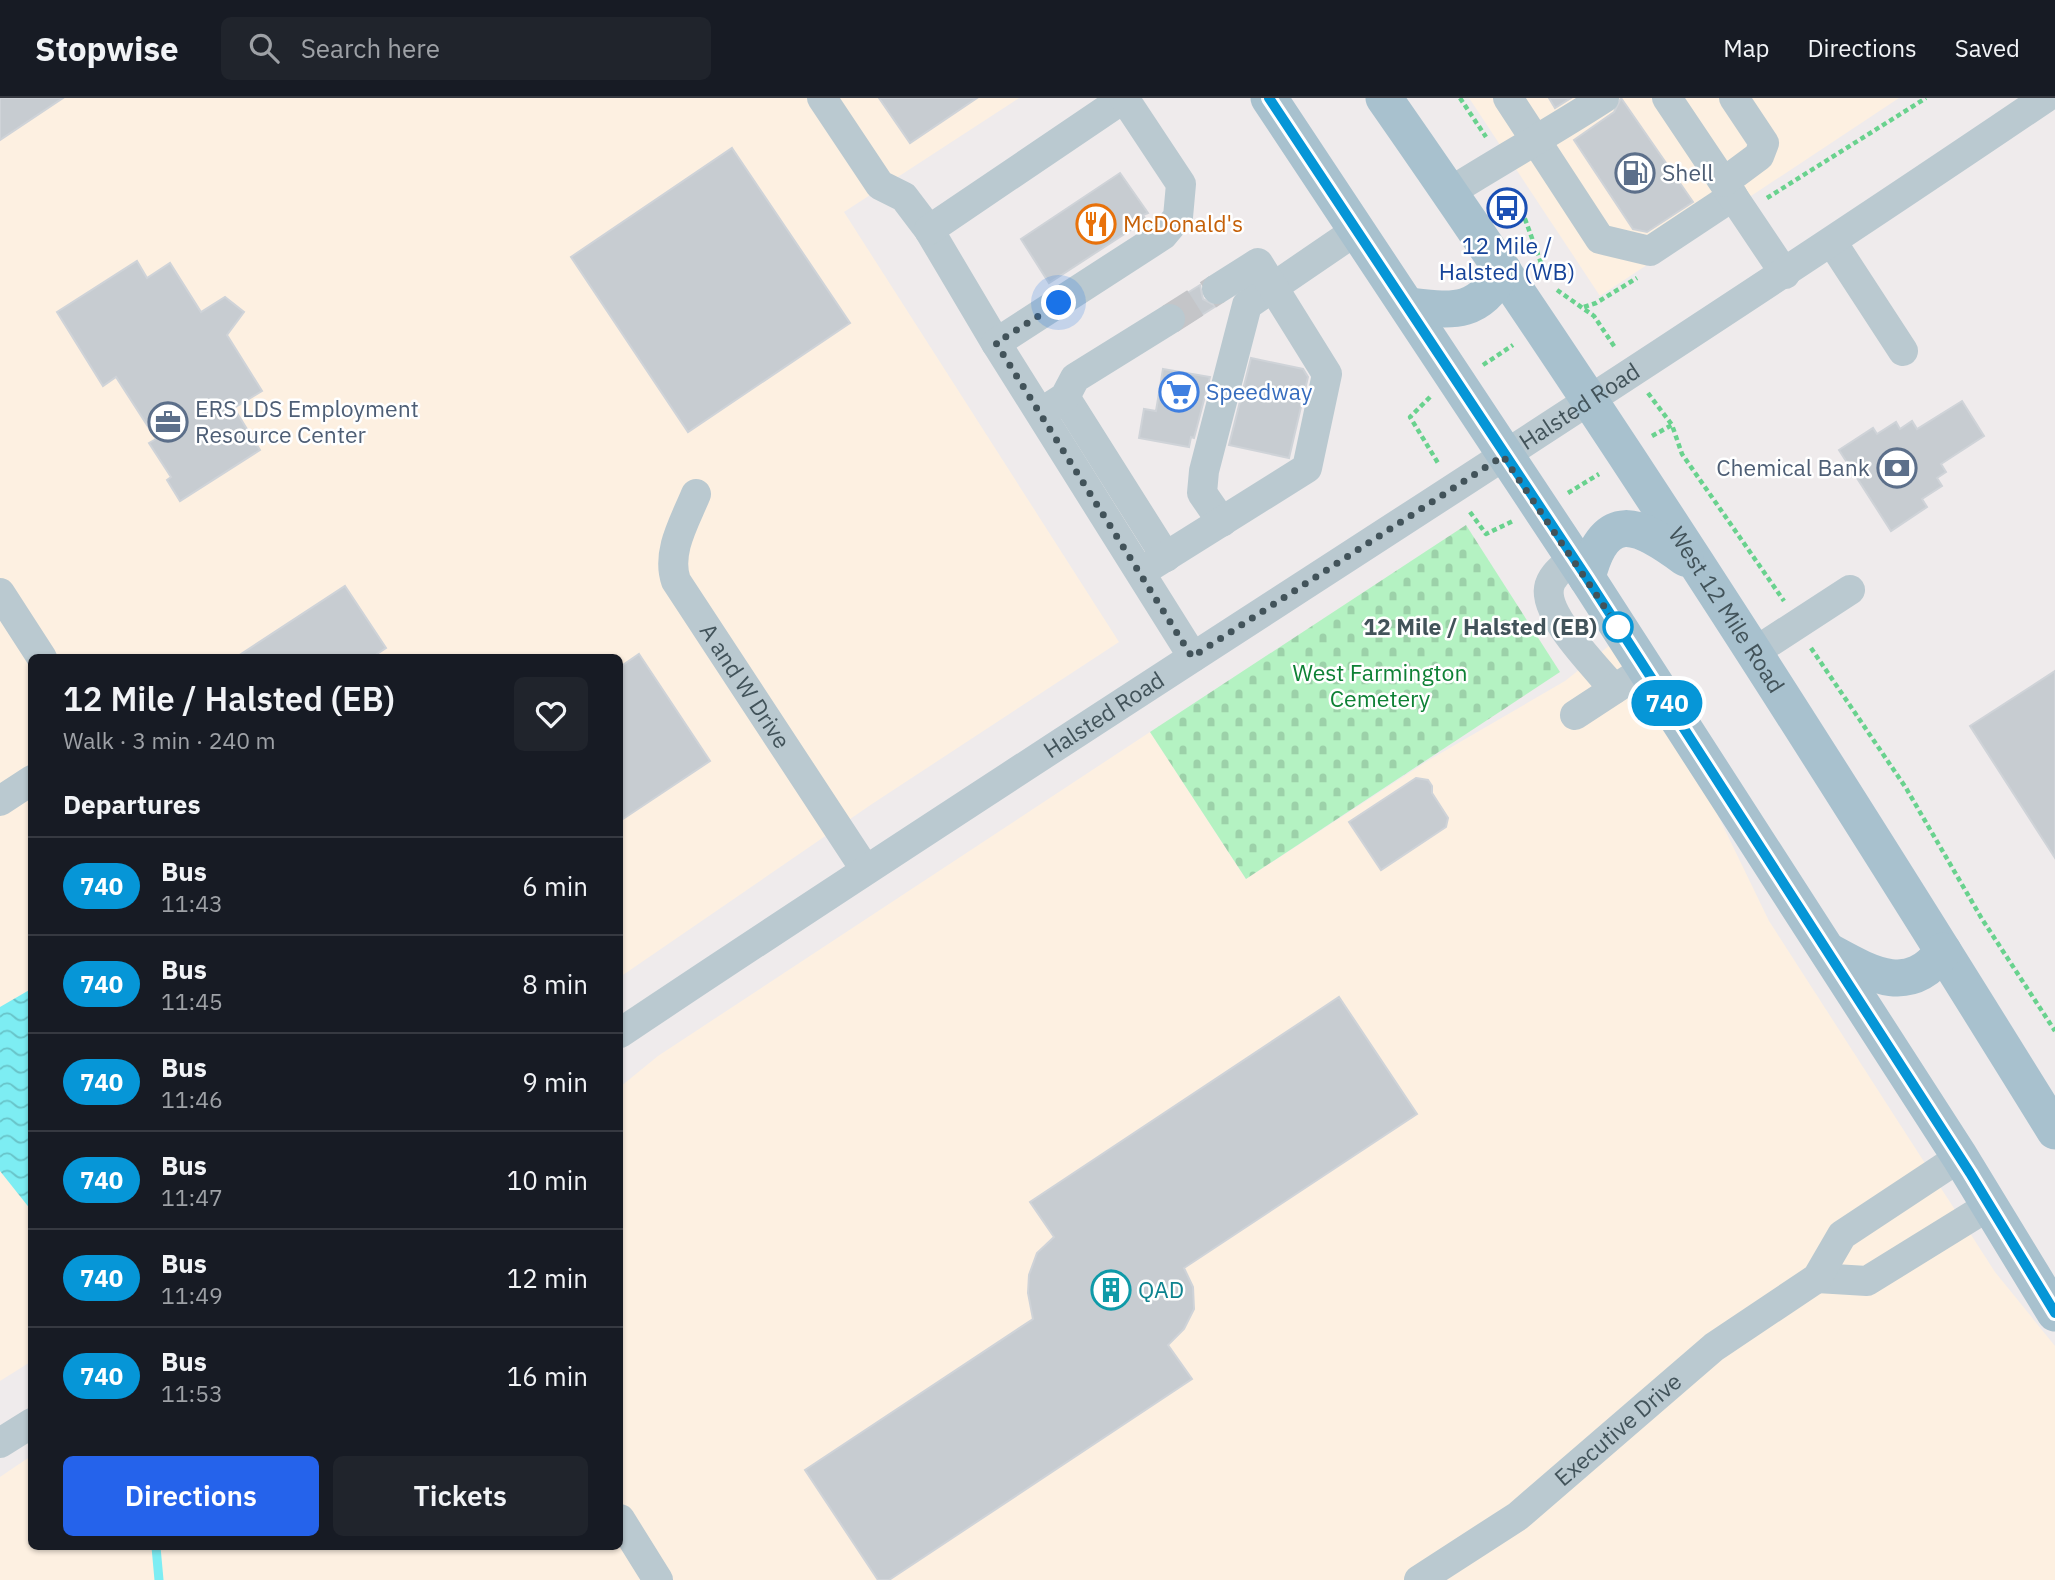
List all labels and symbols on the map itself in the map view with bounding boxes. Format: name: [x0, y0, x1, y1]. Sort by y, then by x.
fuel station icon: Shell: [1614, 152, 1656, 194]
place label: Shell: [1662, 157, 1713, 187]
bus stop icon: 12 Mile / Halsted (WB): [1486, 187, 1528, 229]
restaurant icon: McDonald's: [1075, 203, 1117, 245]
place label: McDonald's: [1123, 208, 1243, 238]
place label: 12 Mile / Halsted (WB): [1439, 230, 1575, 286]
your location: [1041, 285, 1076, 320]
street label: Halsted Road: [1513, 355, 1645, 456]
supermarket icon: Speedway: [1158, 371, 1200, 413]
place label: Speedway: [1206, 376, 1313, 406]
place label: ERS LDS Employment Resource Center: [195, 393, 419, 449]
office icon: ERS LDS Employment Resource Center: [147, 401, 189, 443]
bank icon: Chemical Bank: [1876, 447, 1918, 489]
place label: Chemical Bank: [1716, 452, 1870, 482]
street label: West 12 Mile Road: [1663, 521, 1792, 698]
place label: 12 Mile / Halsted (EB): [1363, 611, 1597, 641]
marker: 12 Mile / Halsted (EB): [1603, 612, 1633, 642]
street label: A and W Drive: [694, 617, 798, 754]
park label: West Farmington Cemetery: [1293, 657, 1467, 713]
street label: Halsted Road: [1037, 664, 1169, 764]
line badge: 740: [1627, 680, 1707, 726]
building icon: QAD: [1090, 1269, 1132, 1311]
place label: QAD: [1138, 1274, 1184, 1304]
street label: Executive Drive: [1548, 1366, 1687, 1492]

